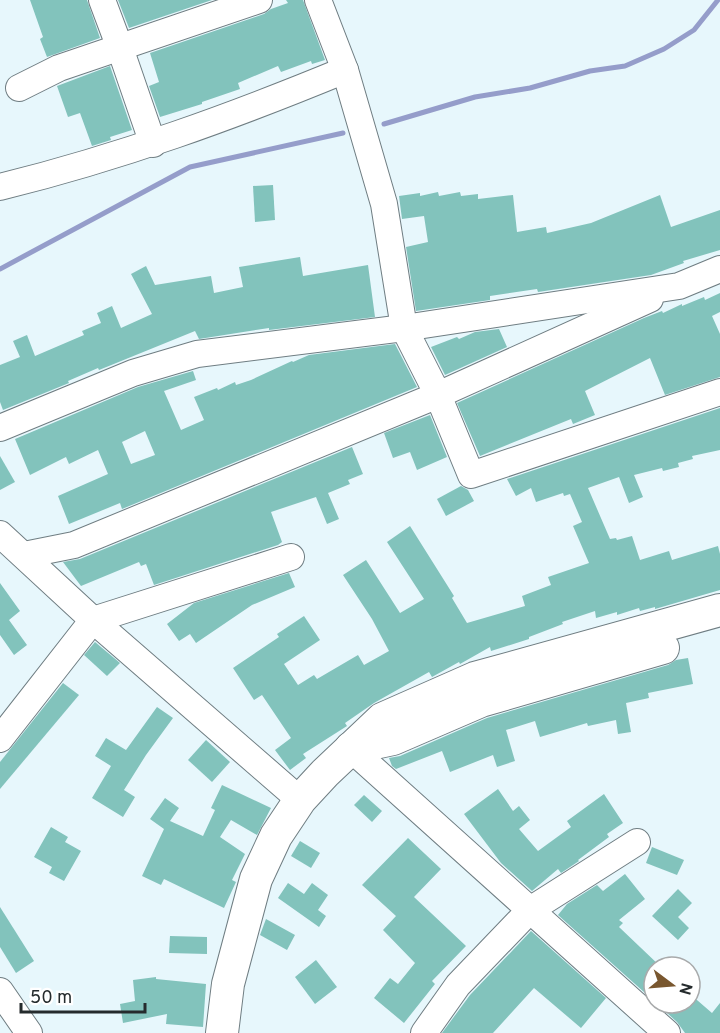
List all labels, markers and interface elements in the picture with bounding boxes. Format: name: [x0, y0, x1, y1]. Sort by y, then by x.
north arrow: [642, 955, 702, 1015]
scale bar: [21, 976, 146, 1014]
text: N: [673, 980, 696, 997]
text: 50 m: [30, 987, 72, 1010]

